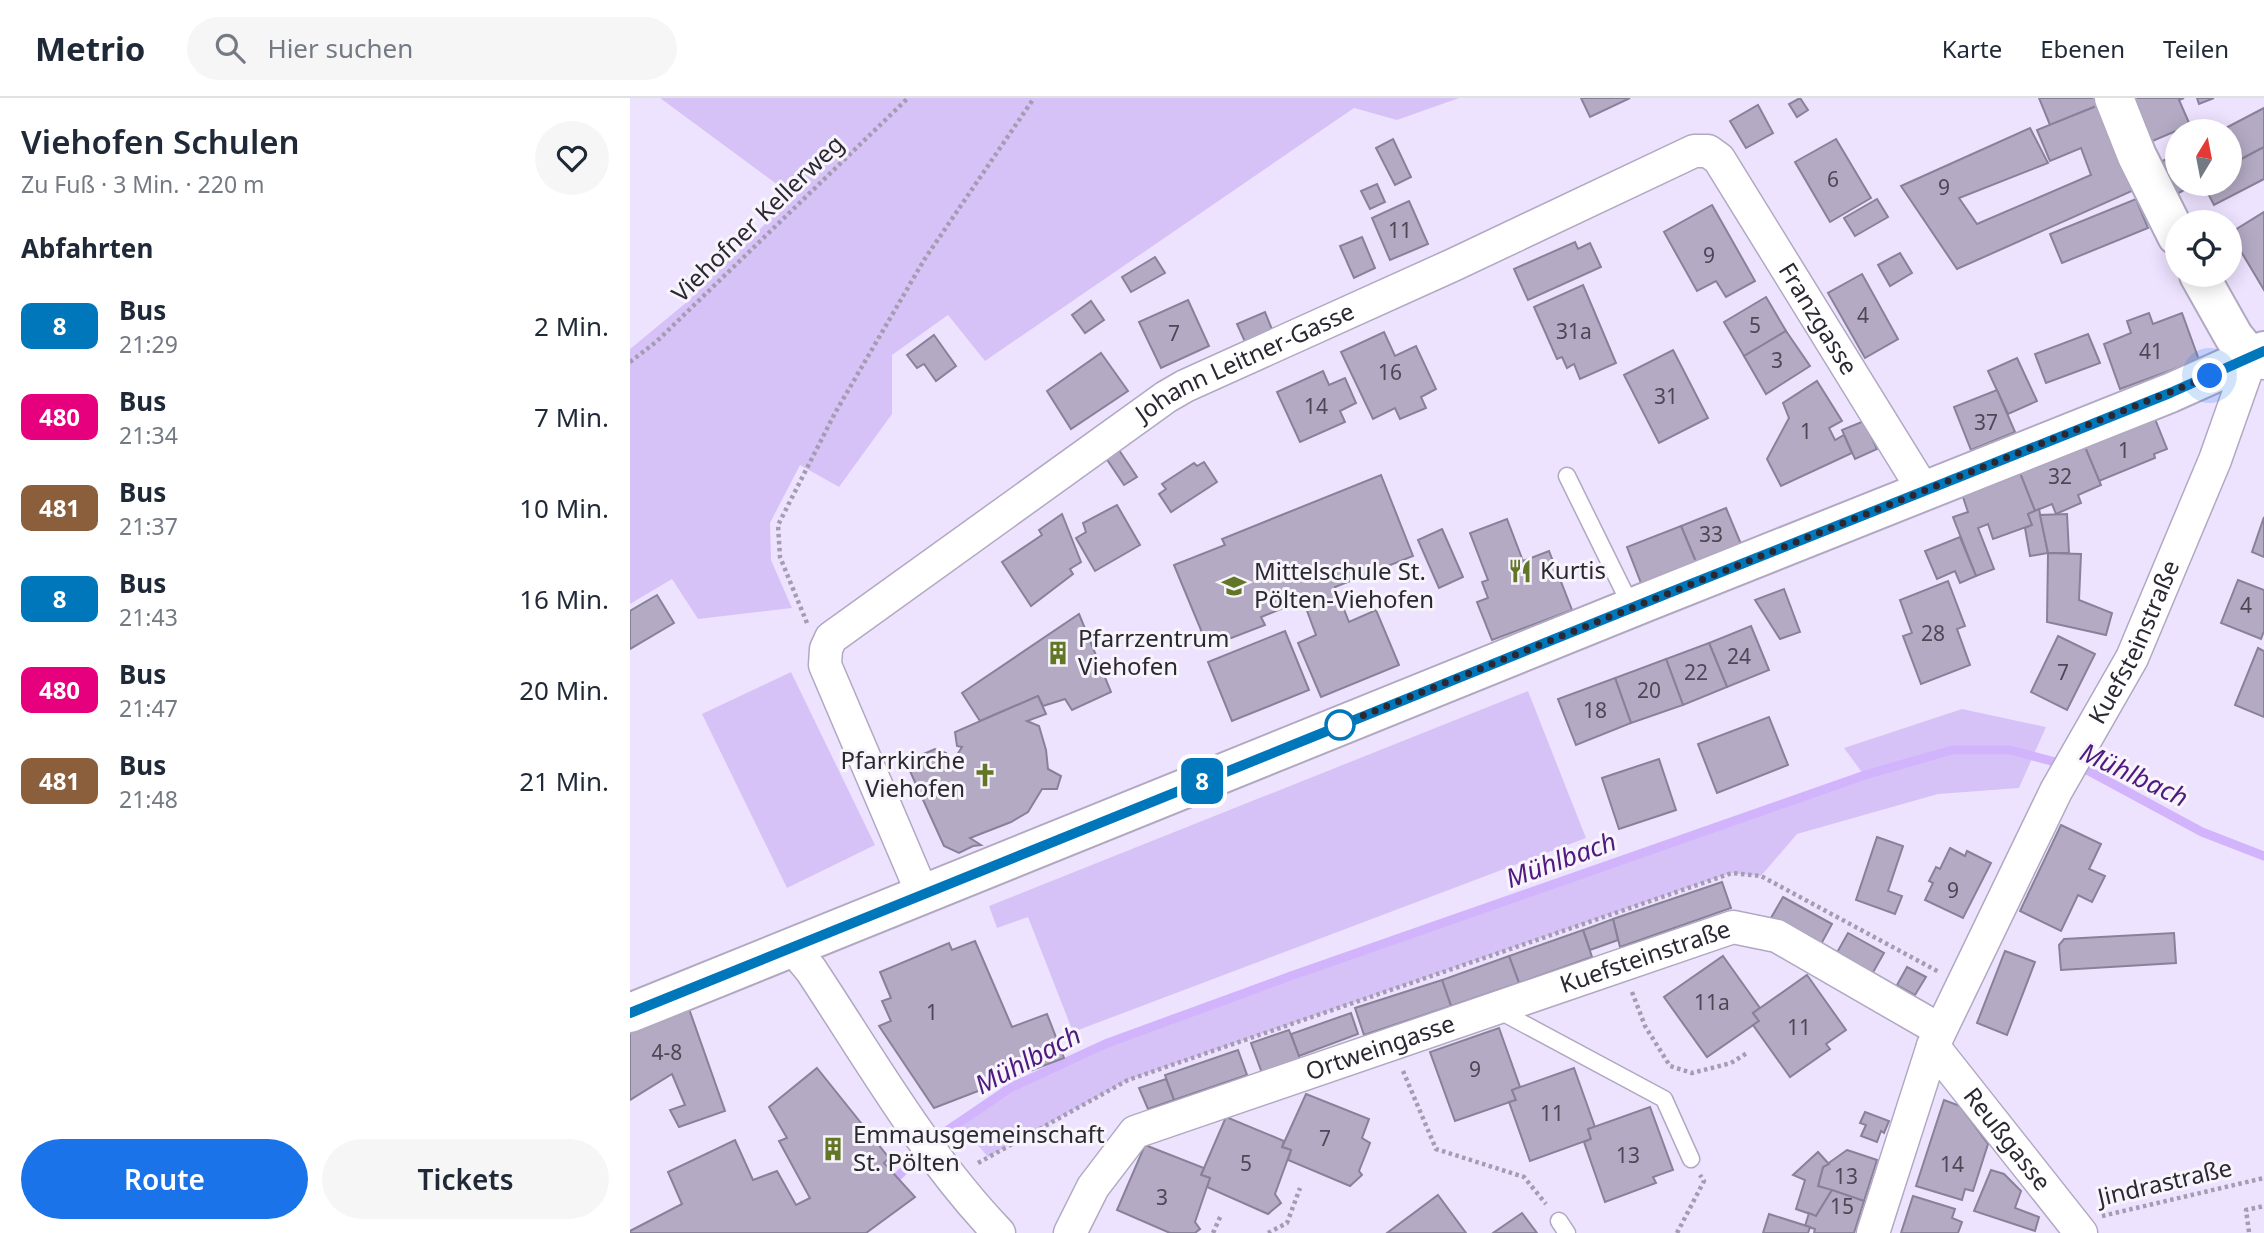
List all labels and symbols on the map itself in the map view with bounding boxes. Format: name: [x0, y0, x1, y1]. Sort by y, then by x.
north arrow: [2165, 119, 2242, 196]
street label: Viehofner Kellerweg: [664, 127, 850, 309]
house number: 6: [1827, 165, 1839, 193]
house number: 9: [1938, 173, 1950, 201]
house number: 11: [1388, 216, 1412, 244]
house number: 9: [1703, 241, 1715, 269]
street label: Franzgasse: [1772, 256, 1866, 381]
street label: Johann Leitner-Gasse: [1126, 294, 1359, 430]
house number: 4: [1857, 301, 1869, 329]
house number: 5: [1749, 311, 1761, 339]
house number: 31a: [1556, 317, 1592, 345]
house number: 7: [1168, 319, 1180, 347]
house number: 41: [2139, 337, 2163, 365]
house number: 3: [1771, 346, 1783, 374]
house number: 16: [1378, 358, 1402, 386]
your location: [2192, 358, 2227, 393]
house number: 31: [1654, 382, 1678, 410]
house number: 14: [1304, 392, 1328, 420]
house number: 37: [1974, 408, 1998, 436]
house number: 1: [1800, 417, 1812, 445]
house number: 1: [2118, 436, 2130, 464]
house number: 32: [2048, 462, 2072, 490]
house number: 33: [1699, 520, 1723, 548]
place label: Kurtis: [1540, 553, 1606, 586]
place label: Mittelschule St. Pölten-Viehofen: [1254, 554, 1434, 615]
street label: Kuefsteinstraße: [2080, 555, 2186, 729]
restaurant icon: Kurtis: [1506, 557, 1534, 585]
school or university icon: Mittelschule St. Pölten-Viehofen: [1220, 572, 1248, 600]
house number: 4: [2240, 591, 2252, 619]
house number: 28: [1921, 619, 1945, 647]
place label: Pfarrzentrum Viehofen: [1078, 621, 1230, 682]
building icon: Pfarrzentrum Viehofen: [1044, 639, 1072, 667]
house number: 24: [1727, 642, 1751, 670]
house number: 22: [1684, 658, 1708, 686]
house number: 7: [2057, 658, 2069, 686]
house number: 20: [1637, 676, 1661, 704]
house number: 18: [1583, 696, 1607, 724]
unlabelled marker: [1325, 710, 1355, 740]
water label: Mühlbach: [2075, 733, 2194, 815]
place label: Pfarrkirche Viehofen: [841, 743, 965, 804]
line badge: 8: [1179, 758, 1225, 804]
church icon: Pfarrkirche Viehofen: [971, 761, 999, 789]
water label: Mühlbach: [1500, 822, 1621, 896]
house number: 9: [1947, 876, 1959, 904]
street label: Kuefsteinstraße: [1555, 911, 1734, 1000]
house number: 11a: [1694, 988, 1730, 1016]
house number: 1: [926, 998, 938, 1026]
street label: Ortweingasse: [1301, 1006, 1459, 1087]
house number: 11: [1787, 1013, 1811, 1041]
water label: Mühlbach: [968, 1016, 1087, 1102]
house number: 4-8: [652, 1038, 682, 1066]
house number: 9: [1469, 1055, 1481, 1083]
street label: Reußgasse: [1957, 1080, 2059, 1197]
house number: 11: [1540, 1099, 1564, 1127]
place label: Emmausgemeinschaft St. Pölten: [853, 1117, 1105, 1178]
house number: 7: [1319, 1124, 1331, 1152]
building icon: Emmausgemeinschaft St. Pölten: [819, 1135, 847, 1163]
house number: 13: [1616, 1141, 1640, 1169]
house number: 5: [1240, 1149, 1252, 1177]
house number: 14: [1940, 1150, 1964, 1178]
street label: Jindrastraße: [2092, 1150, 2235, 1213]
house number: 13: [1834, 1162, 1858, 1190]
house number: 3: [1156, 1183, 1168, 1211]
house number: 15: [1830, 1192, 1854, 1220]

